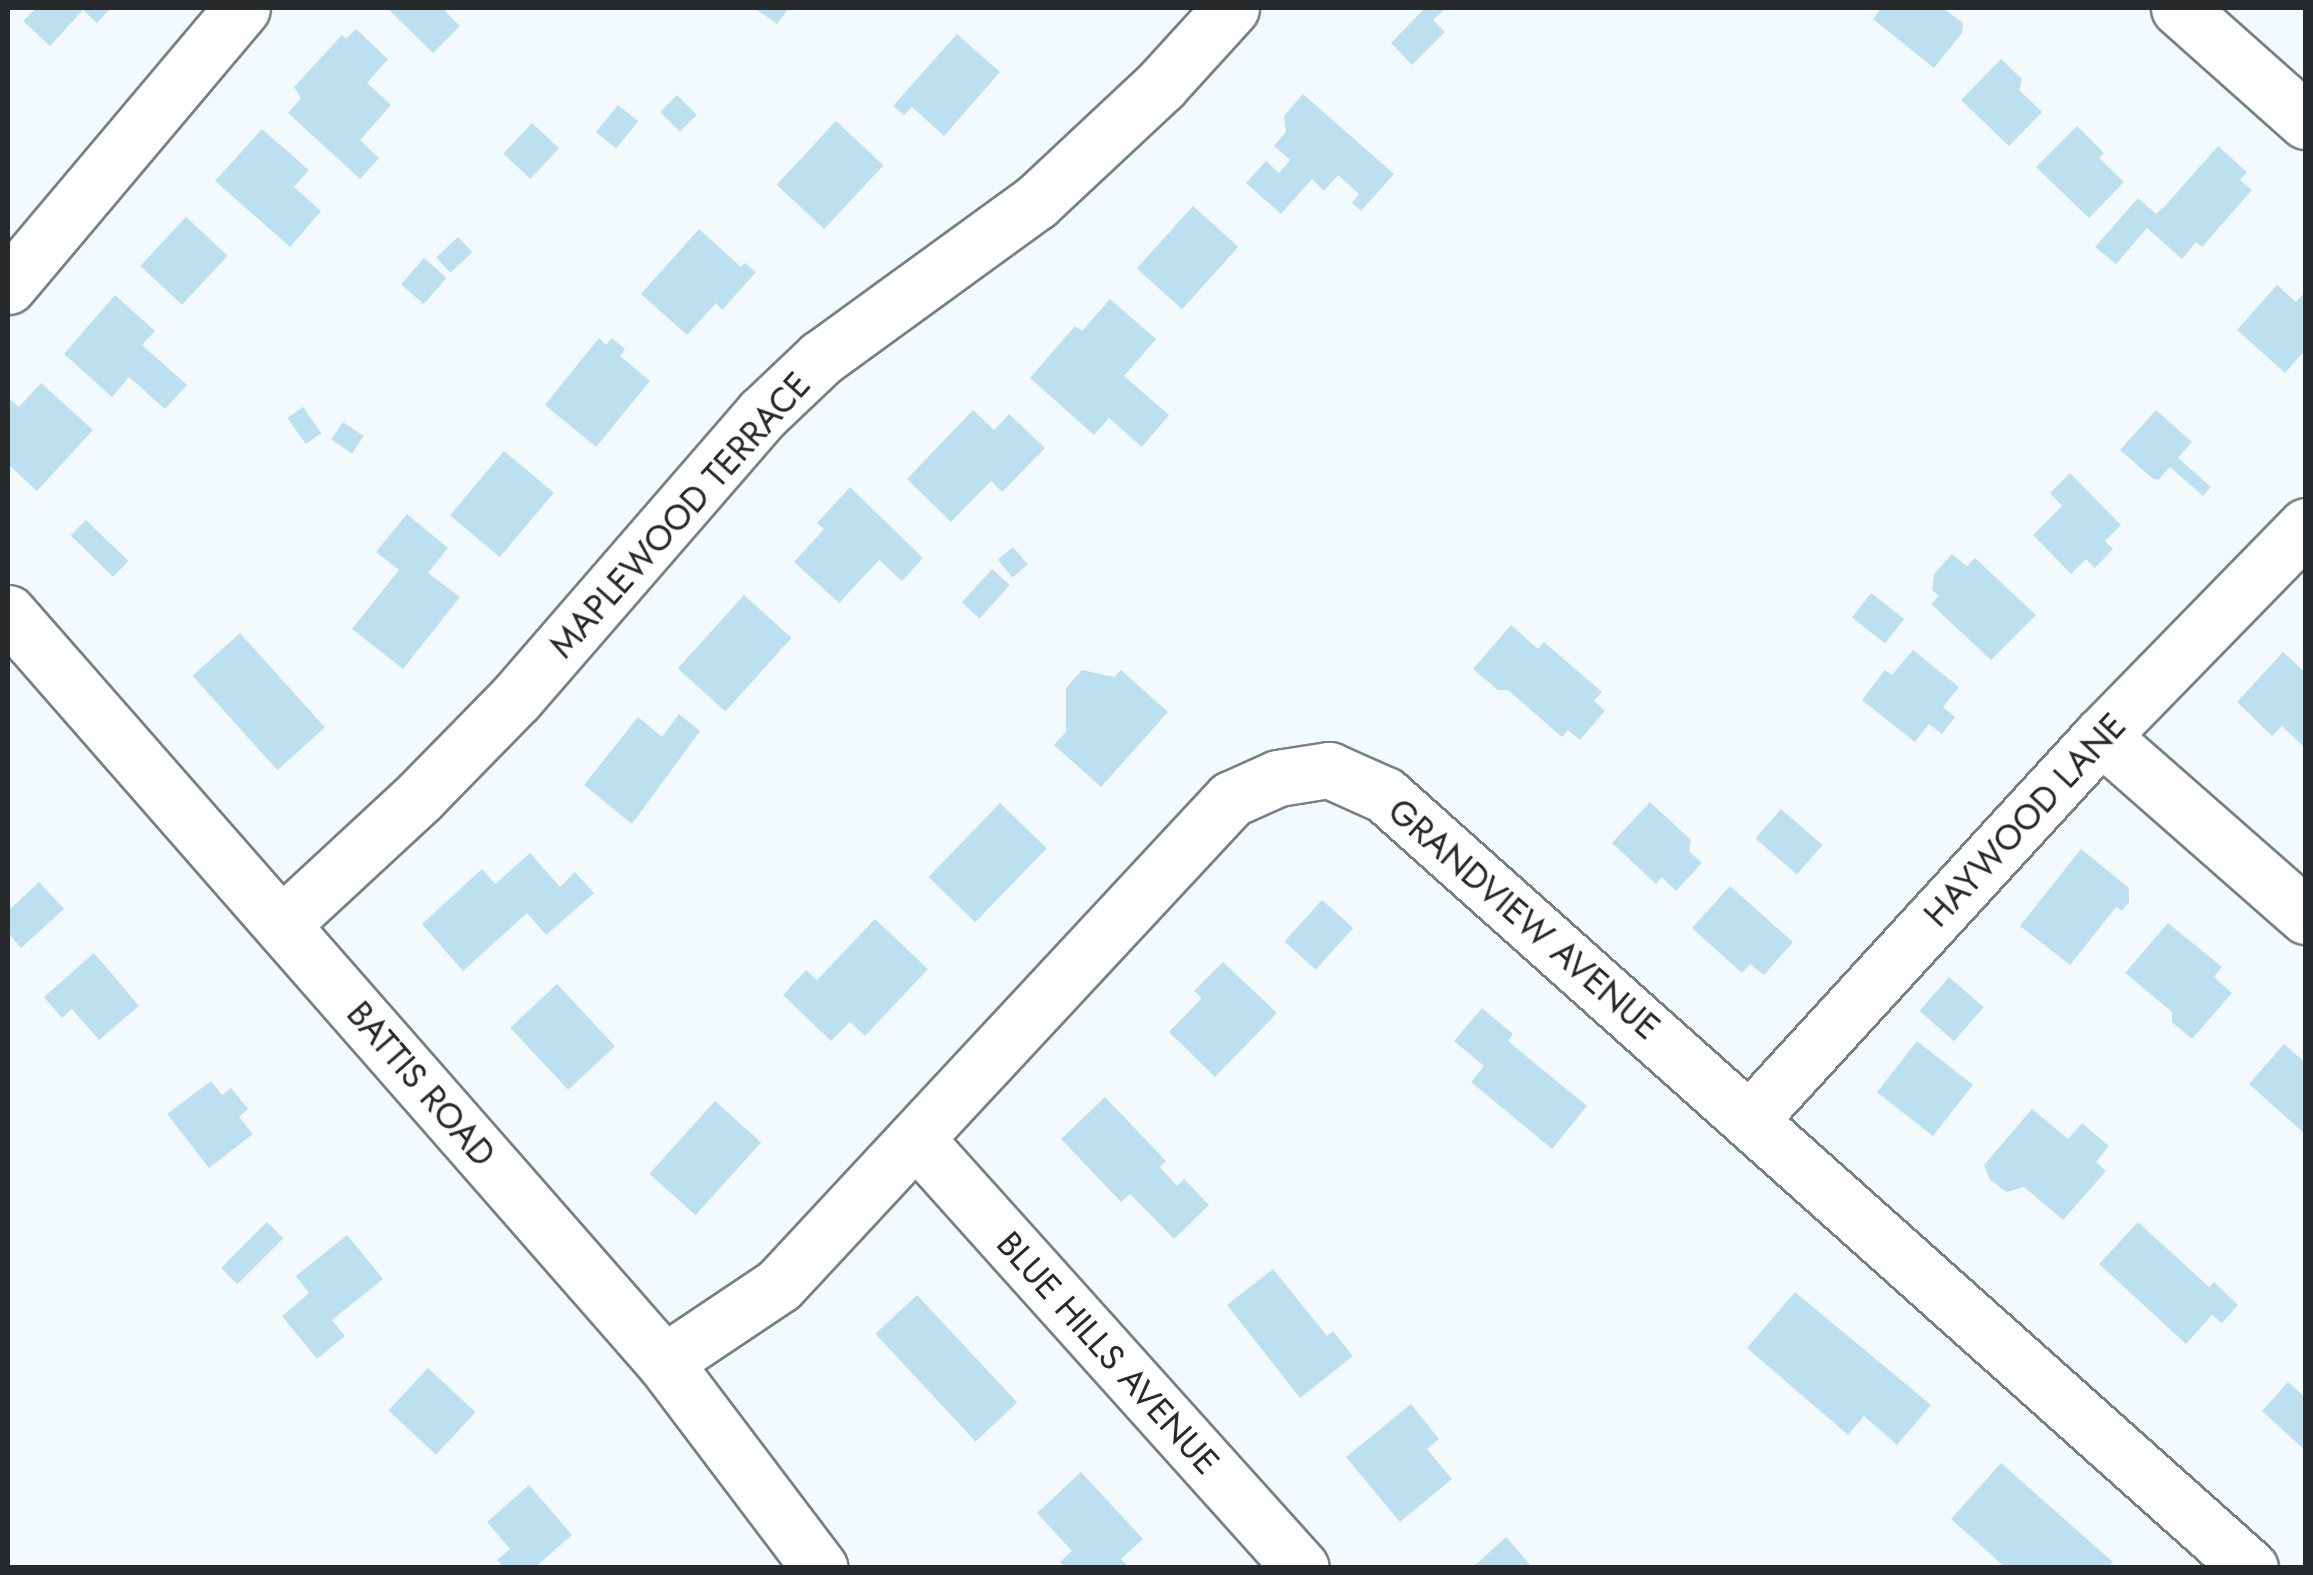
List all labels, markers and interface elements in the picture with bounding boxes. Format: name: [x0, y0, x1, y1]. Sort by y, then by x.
street label: MAPLEWOOD TERRACE: [541, 364, 819, 666]
street label: HAYWOOD LANE: [1915, 705, 2135, 935]
street label: GRANDVIEW AVENUE: [1380, 790, 1668, 1048]
street label: BATTIS ROAD: [338, 993, 504, 1175]
street label: BLUE HILLS AVENUE: [988, 1223, 1228, 1483]

